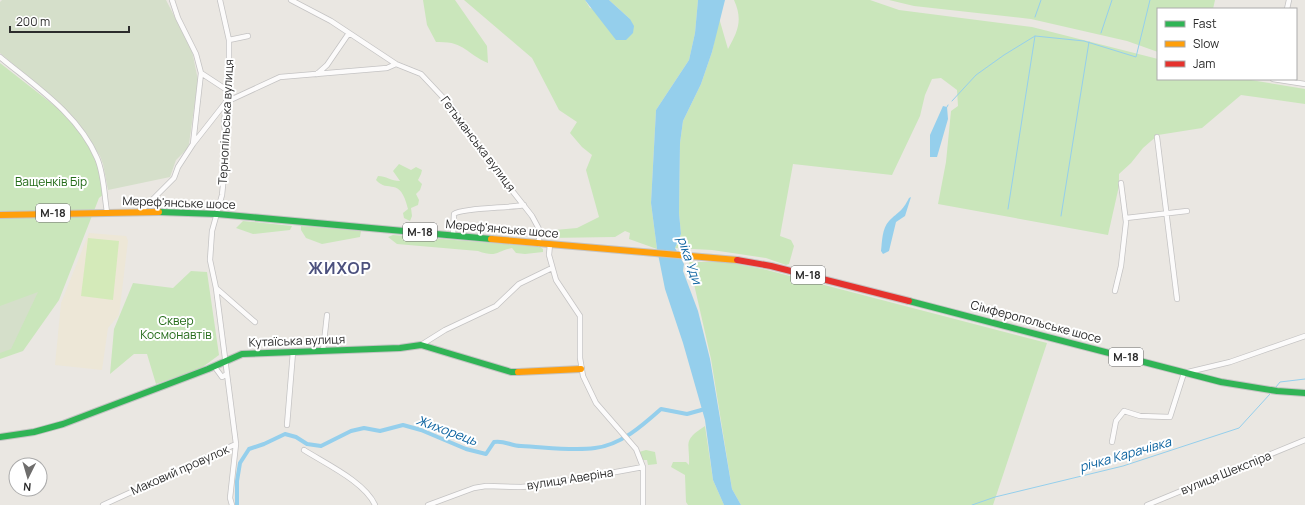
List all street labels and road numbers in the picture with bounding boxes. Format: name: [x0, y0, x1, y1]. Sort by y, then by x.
street label: Тернопільська вулиця: [214, 59, 237, 185]
street label: Гетьманська вулиця: [437, 93, 520, 195]
street label: Мереф'янське шосе: [122, 192, 236, 213]
road number: М-18: [36, 204, 70, 222]
street label: Мереф'янське шосе: [445, 215, 559, 242]
road number: М-18: [403, 223, 437, 241]
road number: М-18: [791, 266, 825, 284]
street label: Сімферопольське шосе: [969, 296, 1103, 347]
street label: Кутаїська вулиця: [248, 330, 346, 351]
road number: М-18: [1109, 348, 1143, 366]
street label: Маковий провулок: [128, 440, 232, 499]
street label: вулиця Шекспіра: [1178, 447, 1274, 498]
street label: вулиця Аверіна: [525, 463, 614, 494]

